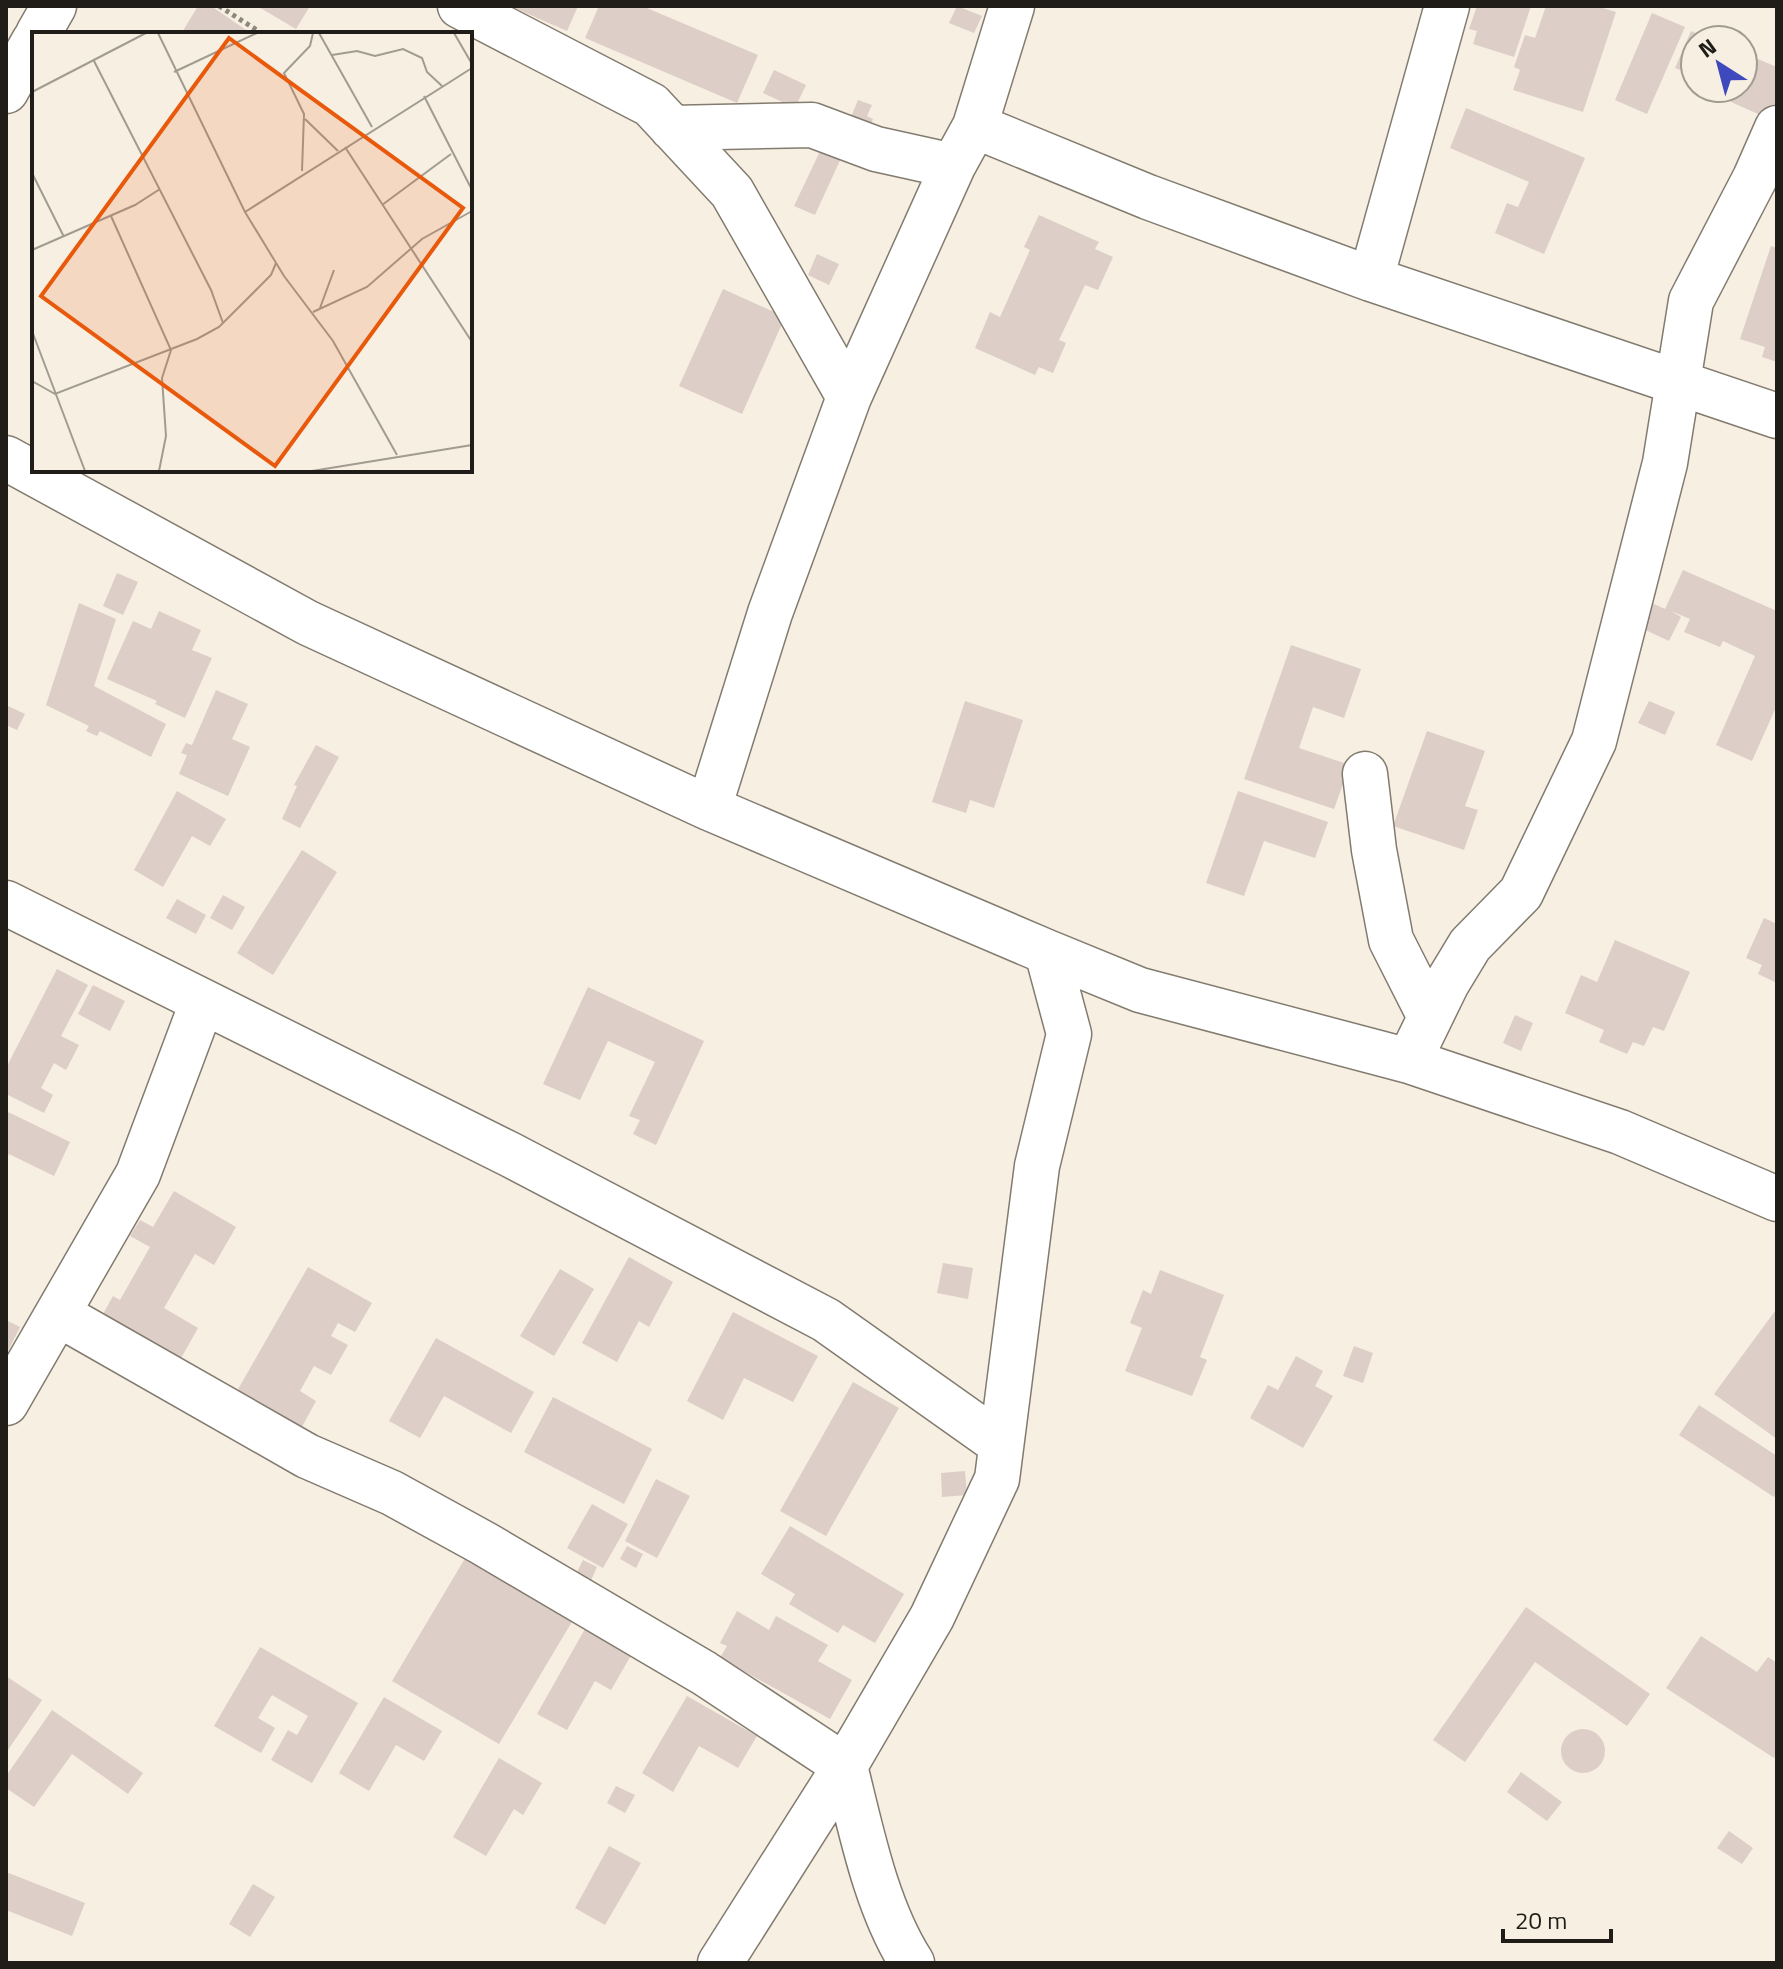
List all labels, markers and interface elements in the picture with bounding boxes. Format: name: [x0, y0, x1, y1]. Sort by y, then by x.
north arrow: [1679, 24, 1759, 104]
text: N: [1691, 30, 1723, 66]
inset map: [32, 32, 472, 472]
scale bar: [1503, 1893, 1611, 1943]
text: 20 m: [1515, 1902, 1567, 1938]

